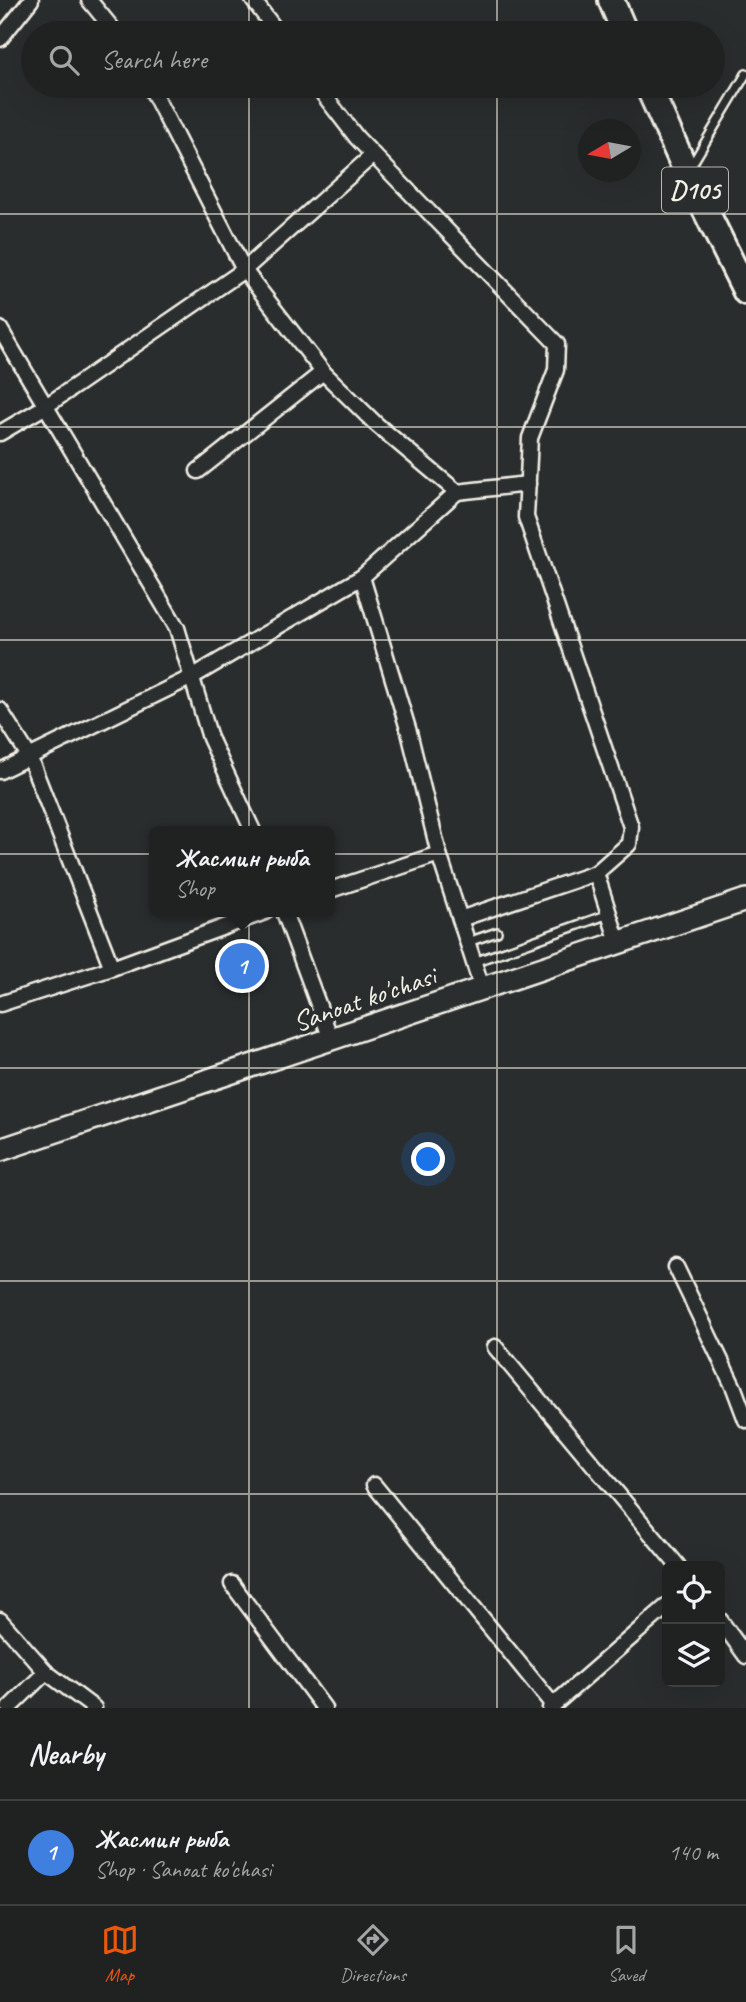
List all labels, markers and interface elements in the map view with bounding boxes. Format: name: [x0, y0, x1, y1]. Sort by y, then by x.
search box: [21, 21, 725, 98]
icon: search: [45, 41, 83, 79]
text: Search here: [101, 43, 207, 76]
north arrow: [578, 119, 641, 182]
road number: D105: [662, 168, 728, 212]
popup: [149, 826, 335, 917]
text: Жасмин рыба: [176, 841, 309, 874]
text: Shop: [176, 874, 215, 903]
pin: 1: [219, 940, 265, 992]
street label: Sanoat ko'chasi: [288, 957, 444, 1039]
your location: [411, 1142, 445, 1176]
map controls: [662, 1561, 725, 1687]
button: locate: [662, 1561, 725, 1624]
button: layers: [662, 1624, 725, 1687]
text: Nearby: [28, 1735, 104, 1773]
text: Жасмин рыба: [95, 1822, 228, 1855]
text: 1: [46, 1838, 56, 1867]
text: 140 m: [669, 1838, 718, 1867]
text: Shop · Sanoat ko'chasi: [95, 1855, 272, 1884]
tab: Map: [101, 1921, 139, 1987]
tab: Directions: [340, 1921, 406, 1987]
tab: Saved: [607, 1921, 645, 1987]

